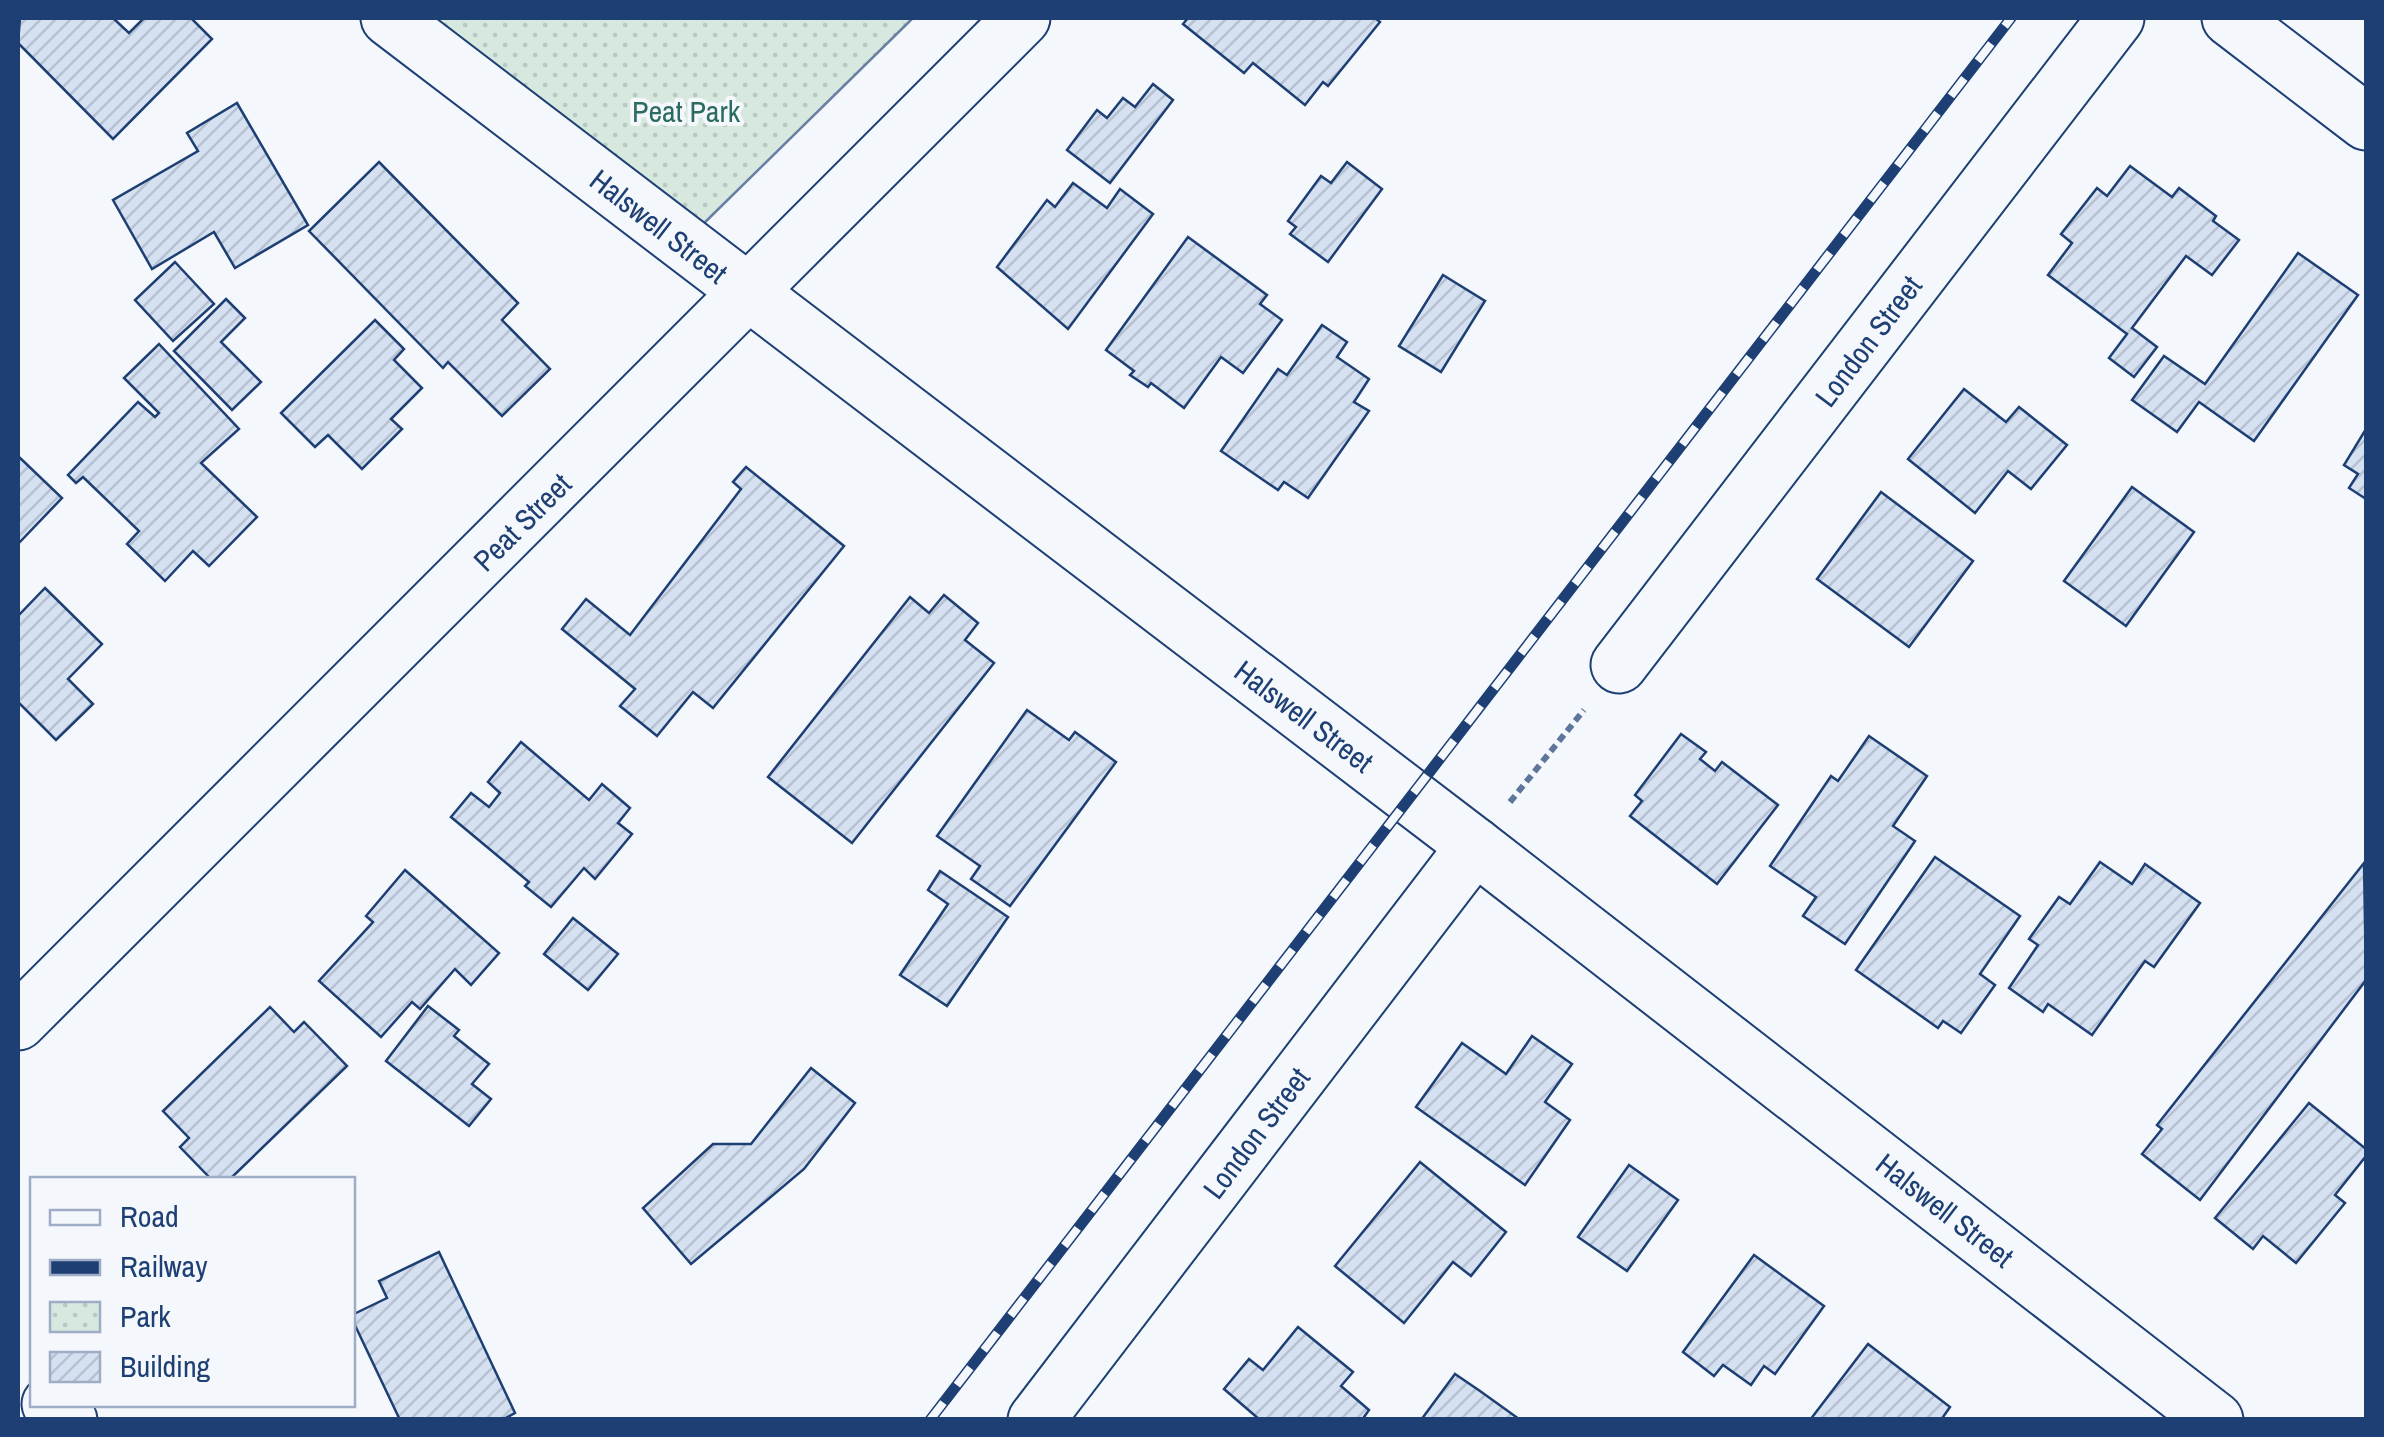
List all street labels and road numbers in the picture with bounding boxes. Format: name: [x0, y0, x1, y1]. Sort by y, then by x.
street label: Halswell Street: [582, 160, 736, 292]
street label: London Street: [1806, 267, 1931, 415]
street label: Peat Street: [464, 464, 580, 580]
street label: Halswell Street: [1226, 651, 1382, 781]
street label: London Street: [1194, 1059, 1319, 1207]
street label: Halswell Street: [1868, 1144, 2022, 1276]

